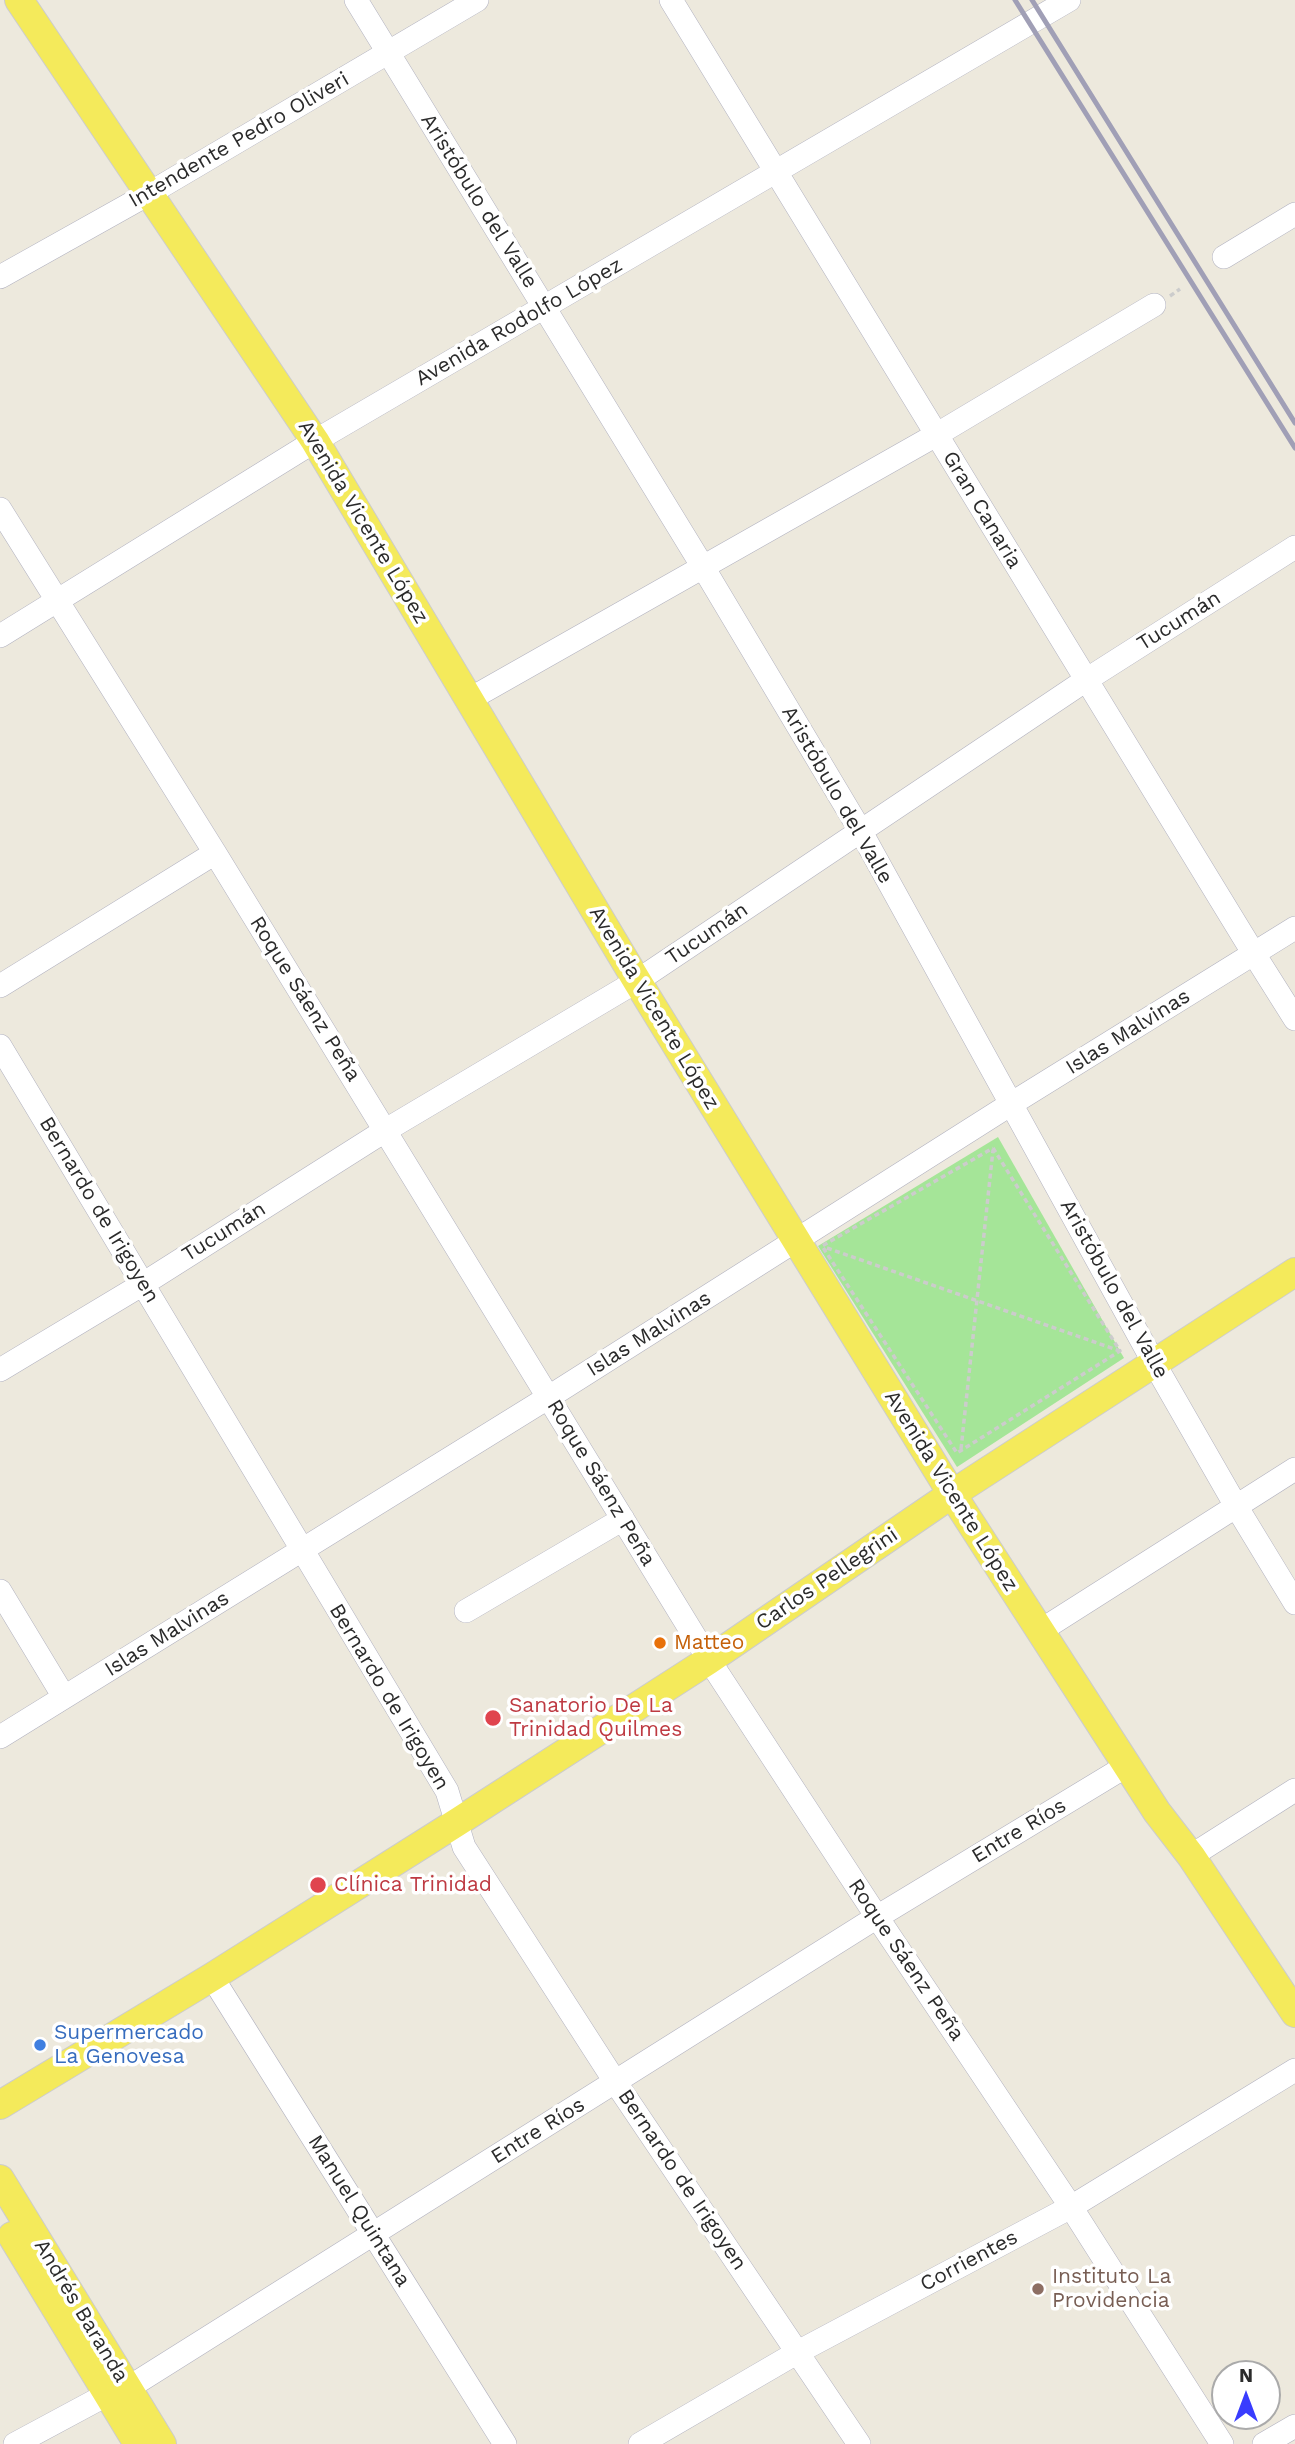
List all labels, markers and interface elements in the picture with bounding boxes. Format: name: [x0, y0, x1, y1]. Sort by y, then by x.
street label: Intendente Pedro Oliveri: [124, 67, 354, 213]
street label: Aristóbulo del Valle: [415, 109, 543, 293]
street label: Avenida Rodolfo López: [411, 252, 627, 392]
street label: Avenida Vicente López: [292, 416, 434, 628]
street label: Gran Canaria: [937, 447, 1027, 573]
street label: Tucumán: [1133, 585, 1225, 657]
street label: Aristóbulo del Valle: [776, 702, 898, 888]
street label: Tucumán: [661, 897, 753, 971]
street label: Avenida Vicente López: [583, 902, 725, 1114]
street label: Roque Sáenz Peña: [244, 912, 366, 1086]
street label: Islas Malvinas: [1061, 984, 1195, 1080]
street label: Bernardo de Irigoyen: [33, 1112, 165, 1308]
street label: Aristóbulo del Valle: [1054, 1195, 1174, 1383]
street label: Tucumán: [178, 1196, 270, 1268]
street label: Islas Malvinas: [582, 1286, 716, 1382]
street label: Avenida Vicente López: [879, 1386, 1023, 1596]
street label: Roque Sáenz Peña: [541, 1395, 661, 1571]
street label: Carlos Pellegrini: [751, 1522, 903, 1636]
street label: Islas Malvinas: [100, 1586, 234, 1682]
street label: Bernardo de Irigoyen: [323, 1599, 455, 1795]
place label: Matteo: [674, 1630, 744, 1656]
marker: Matteo: [652, 1635, 668, 1651]
place label: Sanatorio De La Trinidad Quilmes: [509, 1693, 682, 1743]
marker: Sanatorio De La Trinidad Quilmes: [483, 1708, 503, 1728]
street label: Entre Ríos: [967, 1793, 1071, 1869]
place label: Clínica Trinidad: [334, 1872, 492, 1898]
street label: Roque Sáenz Peña: [842, 1874, 970, 2046]
marker: Clínica Trinidad: [308, 1875, 328, 1895]
place label: Supermercado La Genovesa: [54, 2020, 204, 2070]
marker: Supermercado La Genovesa: [32, 2037, 48, 2053]
street label: Bernardo de Irigoyen: [612, 2085, 752, 2275]
street label: Entre Ríos: [487, 2092, 589, 2170]
street label: Manuel Quintana: [302, 2131, 416, 2291]
street label: Corrientes: [916, 2225, 1022, 2297]
street label: Andrés Baranda: [28, 2235, 134, 2387]
place label: Instituto La Providencia: [1052, 2264, 1171, 2314]
marker: Instituto La Providencia: [1030, 2281, 1046, 2297]
north arrow: [1211, 2360, 1281, 2430]
text: N: [1239, 2364, 1253, 2387]

